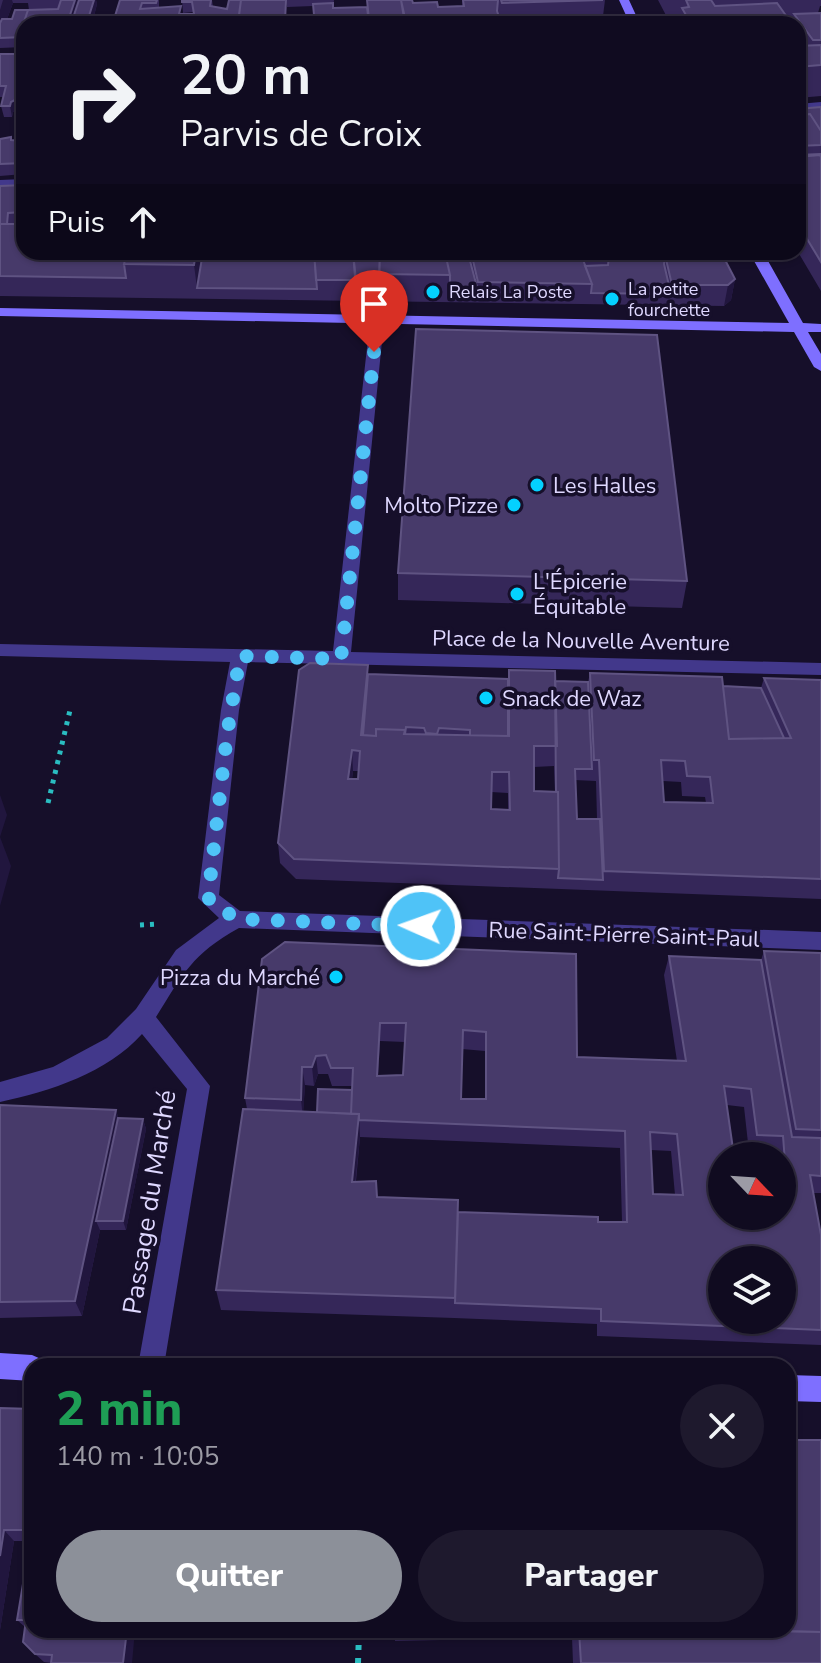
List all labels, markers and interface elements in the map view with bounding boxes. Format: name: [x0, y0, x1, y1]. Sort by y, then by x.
text: 20 m: [180, 37, 311, 114]
icon: right: [48, 48, 152, 152]
text: Parvis de Croix: [180, 110, 422, 159]
icon: ahead: [121, 200, 165, 244]
text: Puis: [48, 202, 105, 243]
pin: [340, 270, 408, 352]
place label: La petite fourchette: [628, 277, 710, 322]
place label: Relais La Poste: [449, 280, 572, 304]
icon: arrive: [352, 282, 396, 326]
marker: Relais La Poste: [424, 283, 442, 301]
marker: La petite fourchette: [603, 290, 621, 308]
place label: Les Halles: [553, 471, 656, 501]
marker: Les Halles: [528, 476, 546, 494]
place label: Molto Pizze: [384, 491, 498, 521]
marker: Molto Pizze: [505, 496, 523, 514]
place label: L'Épicerie Équitable: [533, 567, 627, 622]
marker: L'Épicerie Équitable: [508, 585, 526, 603]
street label: Place de la Nouvelle Aventure: [432, 623, 730, 659]
place label: Snack de Waz: [502, 684, 642, 714]
marker: Snack de Waz: [477, 689, 495, 707]
position arrow: [379, 884, 463, 968]
street label: Rue Saint-Pierre Saint-Paul: [488, 915, 760, 955]
place label: Pizza du Marché: [160, 963, 320, 993]
marker: Pizza du Marché: [327, 968, 345, 986]
street label: Passage du Marché: [115, 1088, 184, 1317]
north arrow: [708, 1142, 796, 1230]
map controls: [708, 1142, 796, 1334]
button: layers: [708, 1246, 796, 1334]
text: 2 min: [56, 1376, 182, 1442]
button: close: [680, 1384, 764, 1468]
text: 140 m · 10:05: [56, 1439, 219, 1474]
button: Quitter: [56, 1530, 402, 1622]
button: Partager: [418, 1530, 764, 1622]

